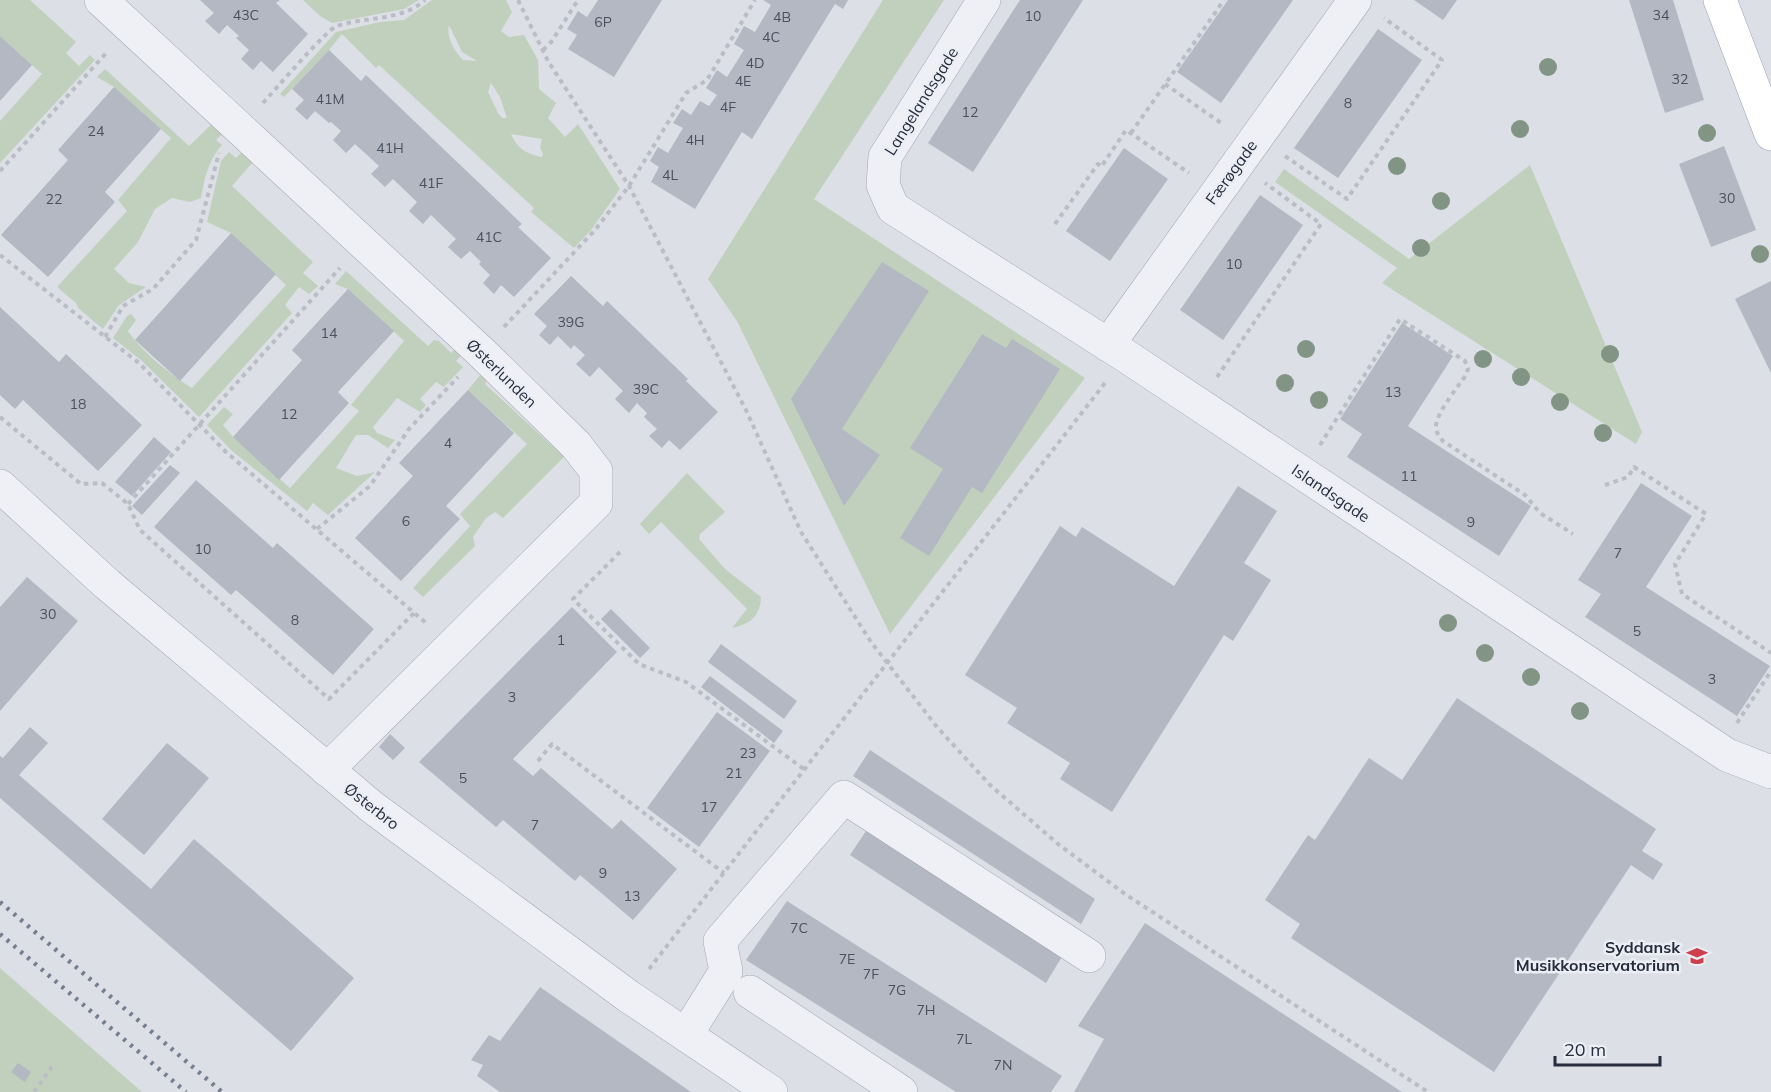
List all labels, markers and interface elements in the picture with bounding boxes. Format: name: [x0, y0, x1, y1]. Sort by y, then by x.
house number: 43C: [233, 6, 259, 24]
house number: 34: [1653, 6, 1670, 24]
house number: 10: [1025, 7, 1041, 25]
house number: 4B: [773, 8, 791, 26]
house number: 6P: [594, 13, 612, 31]
house number: 4C: [762, 28, 780, 46]
street label: Langelandsgade: [880, 43, 962, 159]
house number: 4D: [746, 54, 764, 72]
house number: 32: [1672, 70, 1688, 88]
house number: 4E: [735, 72, 751, 90]
house number: 41M: [316, 90, 344, 108]
house number: 8: [1344, 94, 1352, 112]
house number: 4F: [720, 98, 736, 116]
house number: 12: [962, 103, 978, 121]
house number: 24: [88, 122, 105, 140]
house number: 4H: [685, 131, 705, 149]
street label: Færøgade: [1201, 136, 1261, 208]
house number: 41H: [376, 139, 404, 157]
house number: 4L: [662, 166, 678, 184]
house number: 41F: [419, 174, 443, 192]
house number: 30: [1719, 189, 1735, 207]
house number: 22: [46, 190, 62, 208]
house number: 41C: [476, 228, 502, 246]
house number: 10: [1226, 255, 1242, 273]
house number: 39G: [557, 313, 585, 331]
house number: 14: [321, 324, 338, 342]
street label: Østerlunden: [463, 334, 541, 412]
house number: 39C: [633, 380, 659, 398]
house number: 13: [1385, 383, 1401, 401]
house number: 18: [70, 395, 86, 413]
house number: 12: [281, 405, 297, 423]
house number: 4: [444, 434, 453, 452]
street label: Islandsgade: [1288, 460, 1374, 526]
house number: 11: [1401, 467, 1417, 485]
house number: 6: [402, 512, 410, 530]
house number: 9: [1467, 513, 1475, 531]
house number: 10: [195, 540, 211, 558]
house number: 7: [1614, 544, 1622, 562]
house number: 30: [40, 605, 56, 623]
house number: 8: [291, 611, 299, 629]
house number: 5: [1633, 622, 1641, 640]
house number: 1: [557, 631, 565, 649]
house number: 3: [1708, 670, 1716, 688]
house number: 3: [508, 688, 516, 706]
house number: 23: [740, 744, 756, 762]
house number: 21: [726, 764, 742, 782]
house number: 5: [459, 769, 467, 787]
street label: Østerbro: [340, 778, 404, 834]
house number: 17: [701, 798, 717, 816]
house number: 7: [531, 816, 539, 834]
house number: 9: [599, 864, 607, 882]
house number: 13: [624, 887, 640, 905]
house number: 7C: [790, 919, 808, 937]
place label: Syddansk Musikkonservatorium: [1516, 937, 1681, 975]
school or university icon: Syddansk Musikkonservatorium: [1685, 944, 1709, 968]
house number: 7E: [839, 950, 855, 968]
house number: 7F: [863, 965, 879, 983]
house number: 7G: [888, 981, 906, 999]
house number: 7H: [916, 1001, 936, 1019]
scale bar: [1555, 1029, 1660, 1067]
house number: 7L: [956, 1030, 972, 1048]
text: 20 m: [1564, 1038, 1606, 1061]
house number: 7N: [994, 1056, 1012, 1074]

